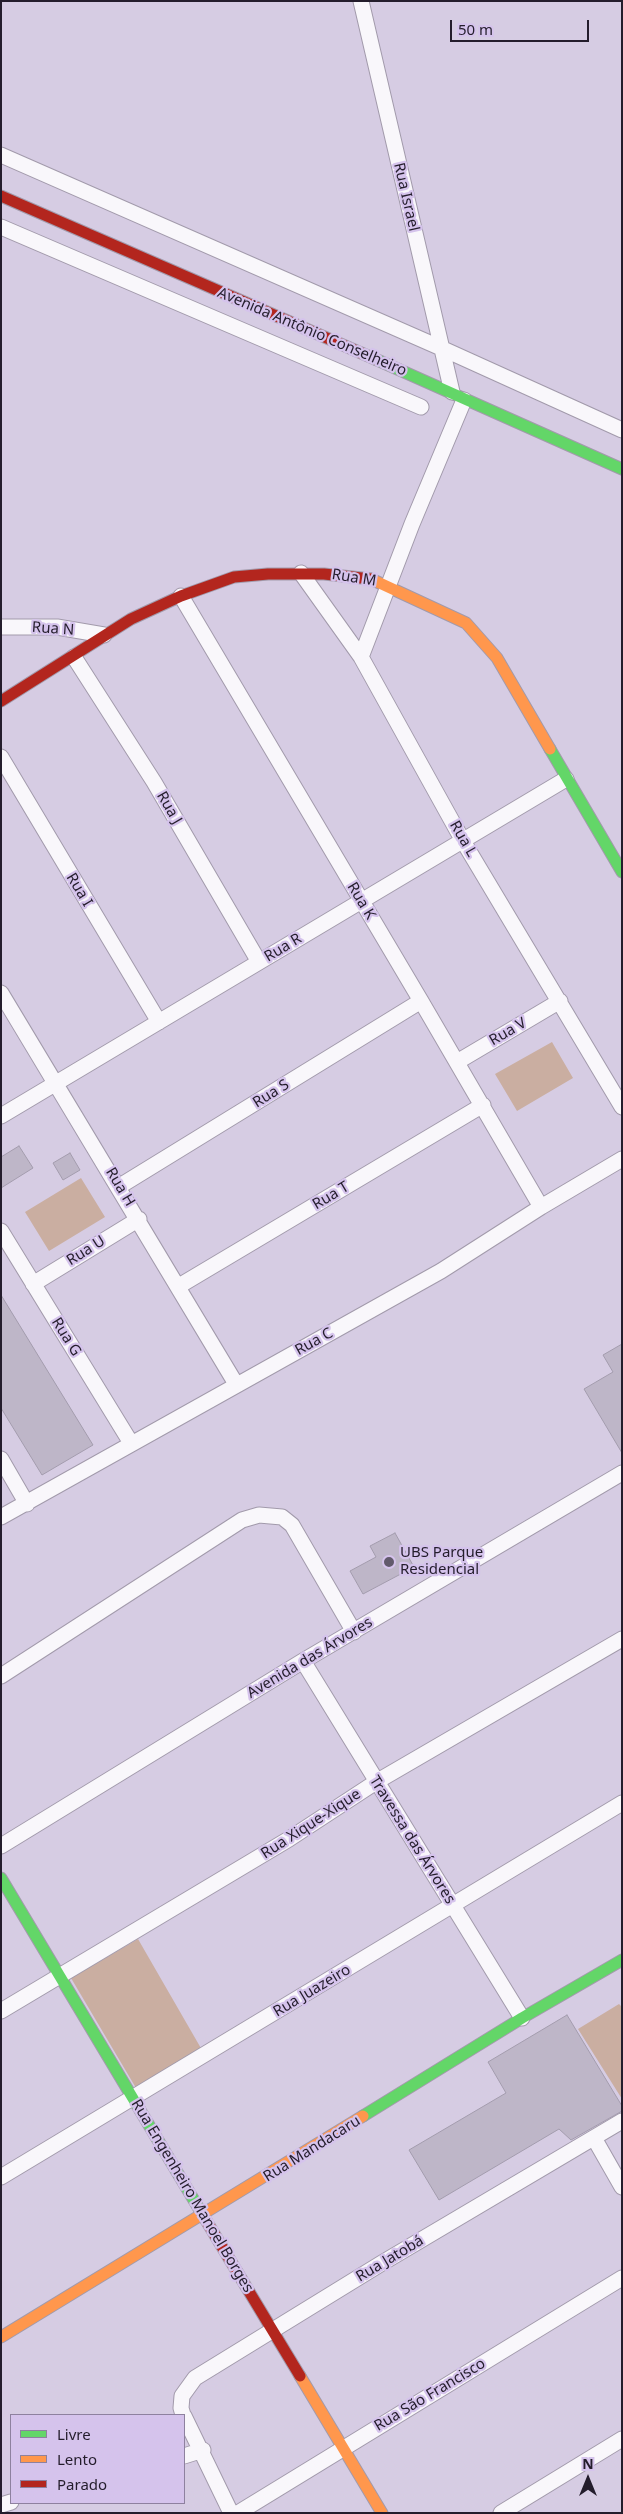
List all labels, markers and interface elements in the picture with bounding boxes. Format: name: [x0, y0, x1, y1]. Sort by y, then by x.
scale bar: [453, 10, 592, 42]
text: 50 m: [458, 19, 493, 39]
street label: Rua Israel: [389, 161, 423, 233]
street label: Avenida Antônio Conselheiro: [215, 284, 409, 380]
street label: Rua M: [331, 566, 377, 590]
street label: Rua N: [31, 619, 75, 639]
street label: Rua J: [152, 788, 186, 828]
street label: Rua L: [446, 818, 480, 860]
street label: Rua I: [62, 870, 96, 910]
street label: Rua K: [343, 879, 379, 923]
street label: Rua R: [261, 930, 305, 966]
street label: Rua V: [486, 1014, 530, 1050]
street label: Rua S: [250, 1076, 292, 1112]
street label: Rua H: [101, 1164, 139, 1210]
street label: Rua T: [310, 1178, 352, 1214]
street label: Rua U: [63, 1232, 109, 1270]
street label: Rua G: [47, 1314, 85, 1360]
street label: Rua C: [292, 1324, 336, 1360]
place label: UBS Parque Residencial: [400, 1544, 483, 1579]
marker: UBS Parque Residencial: [382, 1555, 396, 1569]
street label: Avenida das Árvores: [244, 1613, 376, 1703]
street label: Travessa das Árvores: [365, 1773, 459, 1907]
street label: Rua Xique-Xique: [258, 1785, 364, 1863]
street label: Rua Juazeiro: [270, 1961, 354, 2021]
street label: Rua Engenheiro Manoel Borges: [127, 2096, 257, 2296]
street label: Rua Mandacaru: [260, 2112, 364, 2186]
street label: Rua Jatobá: [353, 2232, 427, 2286]
street label: Rua São Francisco: [371, 2355, 489, 2435]
legend: [10, 2414, 185, 2504]
text: Livre: [57, 2424, 91, 2444]
text: Lento: [57, 2449, 97, 2469]
north arrow: [563, 2454, 613, 2504]
text: N: [582, 2454, 594, 2473]
text: Parado: [57, 2474, 107, 2494]

